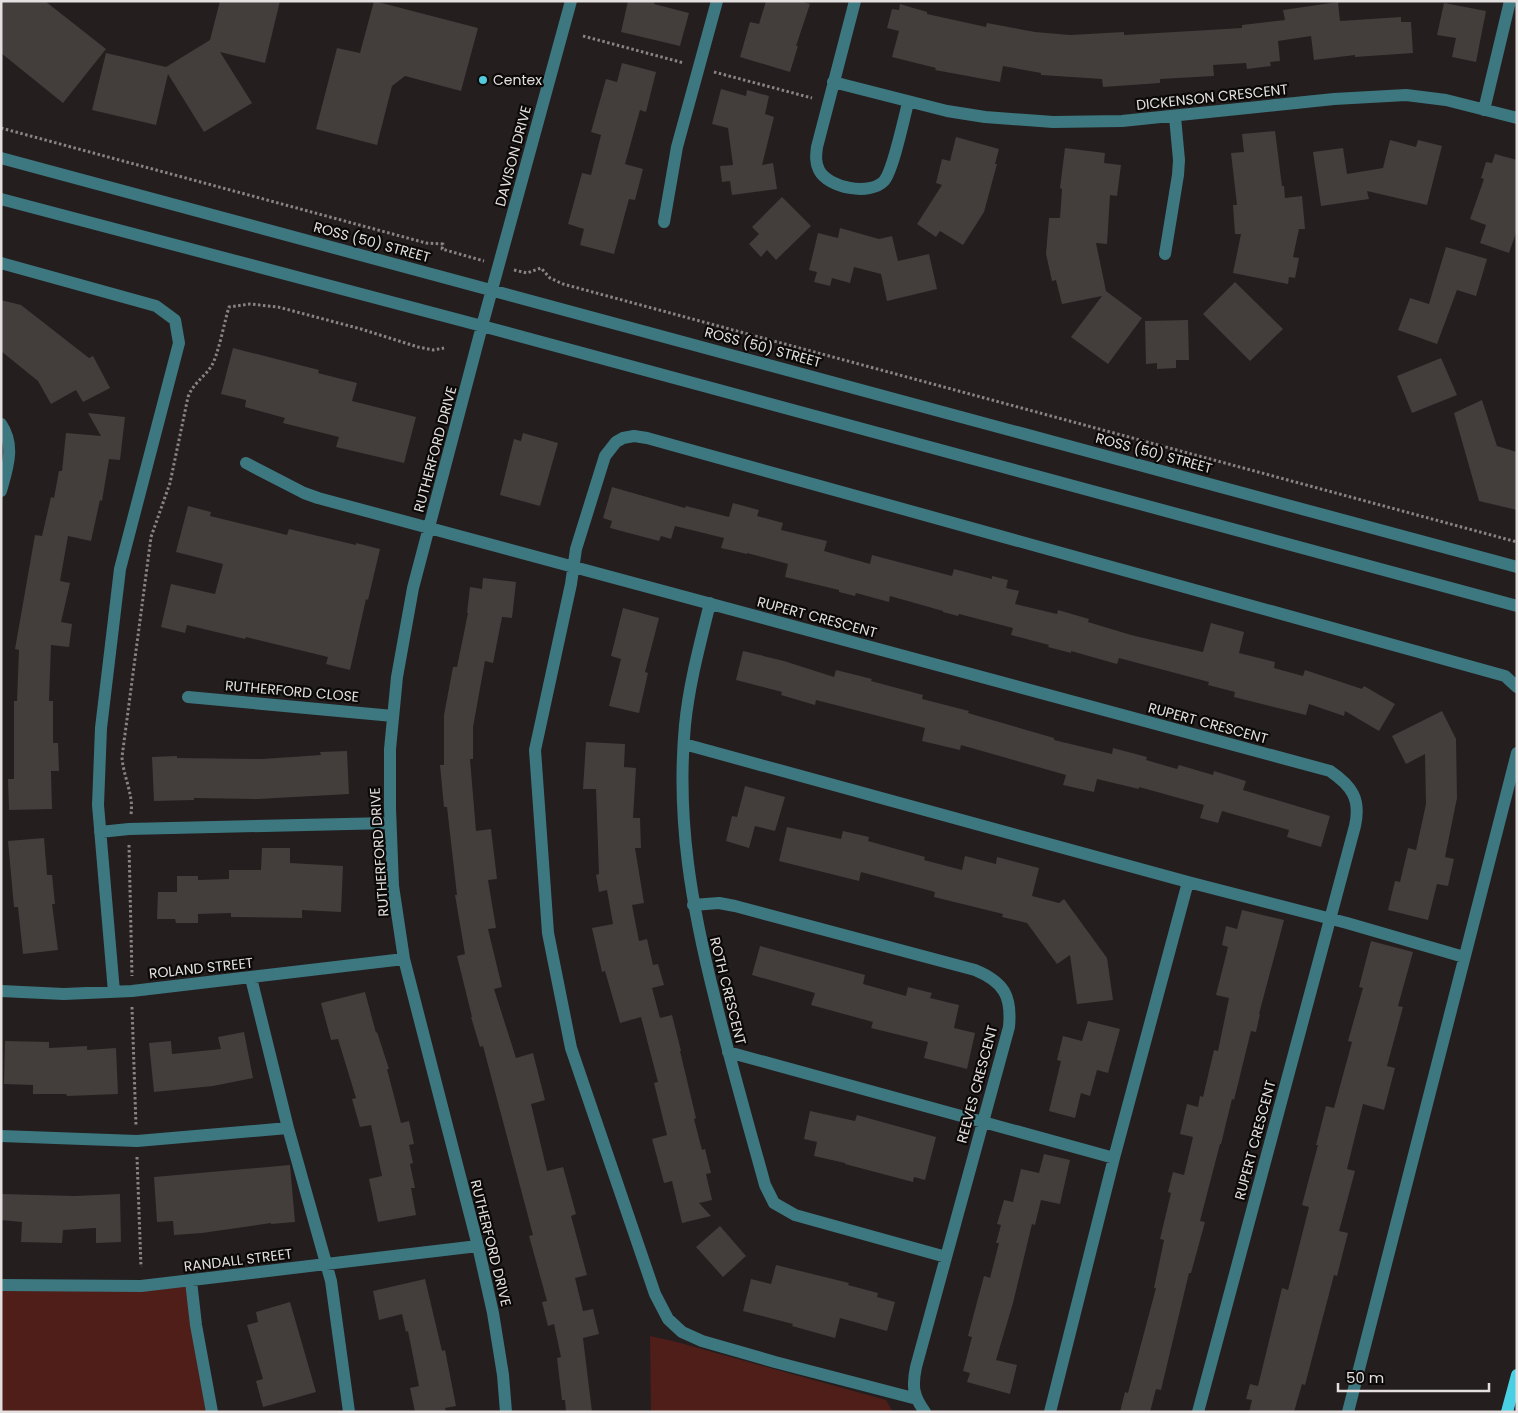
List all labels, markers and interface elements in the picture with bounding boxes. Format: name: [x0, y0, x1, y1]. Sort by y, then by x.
place label: Centex: [493, 70, 542, 90]
marker: Centex: [477, 74, 489, 86]
street label: DICKENSON CRESCENT: [1135, 79, 1289, 115]
street label: DAVISON DRIVE: [490, 103, 536, 209]
street label: ROSS (50) STREET: [311, 217, 433, 267]
street label: ROSS (50) STREET: [702, 322, 824, 372]
street label: RUTHERFORD DRIVE: [409, 384, 461, 514]
street label: ROSS (50) STREET: [1093, 428, 1215, 478]
street label: RUPERT CRESCENT: [755, 591, 879, 643]
street label: RUTHERFORD CLOSE: [224, 675, 360, 707]
street label: RUPERT CRESCENT: [1146, 697, 1270, 749]
street label: RUTHERFORD DRIVE: [365, 787, 393, 917]
street label: ROTH CRESCENT: [705, 935, 751, 1048]
street label: ROLAND STREET: [148, 953, 255, 983]
street label: REEVES CRESCENT: [952, 1022, 1003, 1145]
street label: RUPERT CRESCENT: [1229, 1078, 1281, 1202]
street label: RUTHERFORD DRIVE: [466, 1178, 516, 1308]
street label: RANDALL STREET: [183, 1243, 294, 1277]
scale bar: [1338, 1360, 1489, 1392]
text: 50 m: [1346, 1367, 1384, 1388]

